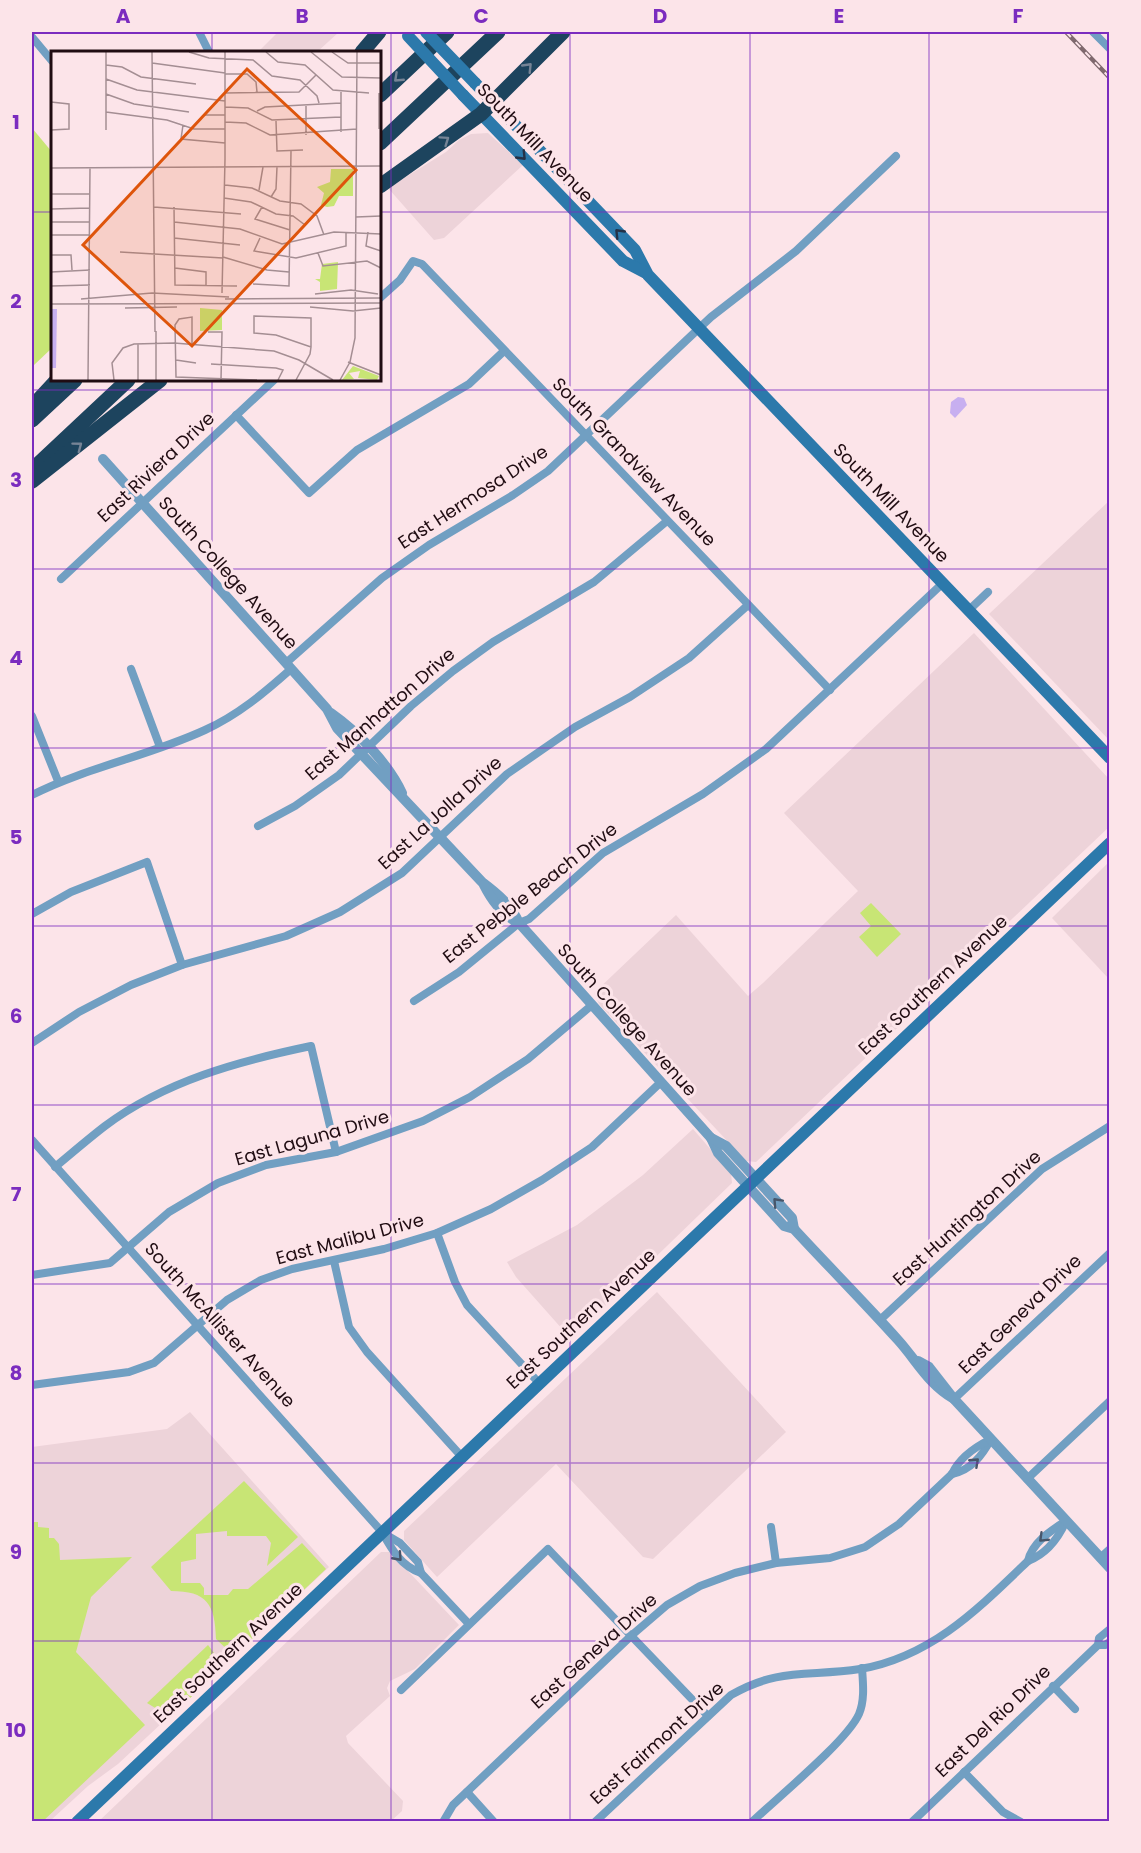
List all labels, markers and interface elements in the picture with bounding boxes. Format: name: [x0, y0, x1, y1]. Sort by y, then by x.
text: A: [116, 2, 131, 30]
text: B: [295, 2, 309, 30]
text: C: [473, 2, 489, 30]
text: D: [653, 2, 667, 30]
text: E: [834, 2, 844, 30]
text: F: [1013, 2, 1024, 30]
inset map: [51, 51, 381, 381]
one-way arrow: [521, 64, 532, 74]
one-way arrow: [394, 71, 405, 82]
street label: South Mill Avenue: [472, 77, 599, 208]
text: 1: [12, 108, 20, 136]
one-way arrow: [439, 136, 450, 147]
one-way arrow: [514, 148, 525, 159]
one-way arrow: [616, 230, 627, 241]
text: 2: [10, 287, 22, 315]
street label: South Grandview Avenue: [547, 372, 722, 552]
street label: East Riviera Drive: [92, 406, 220, 528]
street label: South Mill Avenue: [828, 437, 955, 568]
street label: East Hermosa Drive: [393, 439, 553, 554]
one-way arrow: [72, 442, 83, 453]
text: 3: [10, 466, 22, 494]
street label: South College Avenue: [153, 491, 304, 654]
street label: East Manhatton Drive: [299, 641, 460, 786]
text: 4: [9, 644, 23, 672]
street label: East La Jolla Drive: [372, 750, 507, 875]
street label: East Pebble Beach Drive: [437, 817, 622, 969]
text: 5: [10, 823, 23, 851]
street label: East Southern Avenue: [853, 909, 1013, 1060]
street label: South College Avenue: [552, 938, 703, 1101]
text: 6: [10, 1002, 22, 1030]
street label: East Laguna Drive: [232, 1104, 392, 1172]
street label: East Huntington Drive: [887, 1144, 1046, 1291]
text: 7: [11, 1180, 22, 1208]
one-way arrow: [773, 1199, 784, 1209]
street label: East Malibu Drive: [273, 1207, 427, 1270]
street label: South McAllister Avenue: [139, 1237, 301, 1413]
street label: East Southern Avenue: [501, 1243, 661, 1394]
street label: East Geneva Drive: [953, 1248, 1087, 1379]
text: 8: [10, 1359, 22, 1387]
one-way arrow: [968, 1458, 979, 1469]
one-way arrow: [1039, 1531, 1050, 1542]
text: 9: [10, 1538, 22, 1566]
one-way arrow: [391, 1550, 402, 1560]
street label: East Southern Avenue: [148, 1577, 308, 1728]
street label: East Geneva Drive: [525, 1587, 662, 1714]
street label: East Del Rio Drive: [929, 1659, 1056, 1782]
street label: East Fairmont Drive: [584, 1676, 729, 1810]
text: 10: [6, 1716, 26, 1744]

